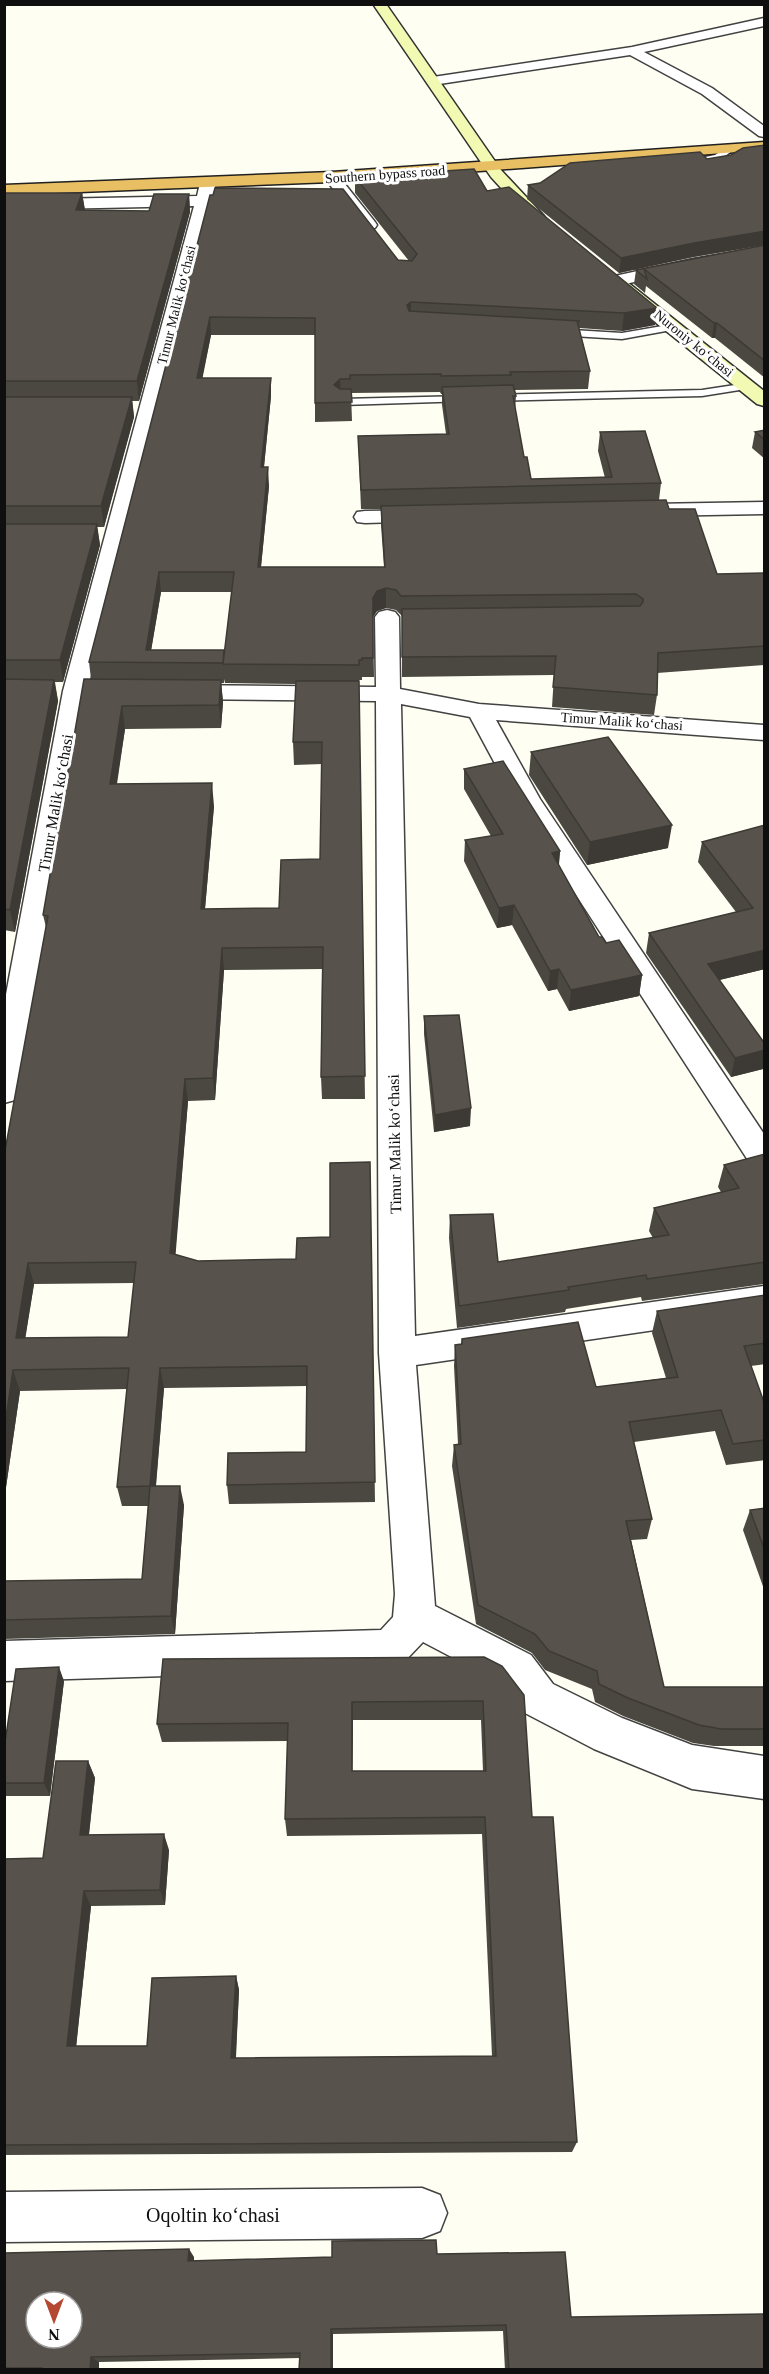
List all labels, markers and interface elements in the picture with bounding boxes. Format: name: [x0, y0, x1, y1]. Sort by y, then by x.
street label: Southern bypass road: [324, 163, 446, 186]
street label: Timur Malik koʻchasi: [154, 244, 199, 366]
street label: Nuroniy koʻchasi: [651, 307, 736, 380]
street label: Timur Malik koʻchasi: [560, 710, 684, 733]
street label: Timur Malik koʻchasi: [35, 732, 76, 873]
street label: Timur Malik koʻchasi: [385, 1073, 404, 1214]
street label: Oqoltin koʻchasi: [146, 2204, 280, 2227]
north arrow: [24, 2290, 84, 2350]
text: N: [48, 2326, 60, 2343]

